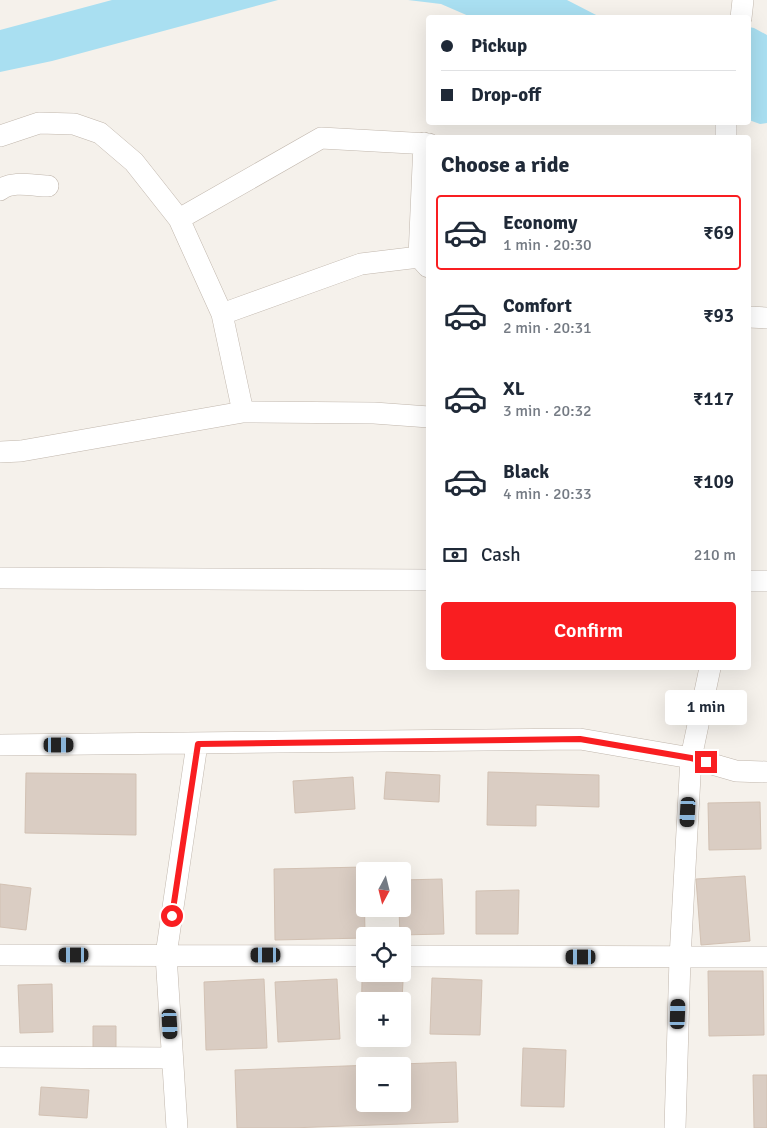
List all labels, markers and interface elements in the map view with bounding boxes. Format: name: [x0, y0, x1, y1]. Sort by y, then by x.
text: Pickup: [471, 34, 527, 58]
text: Drop-off: [471, 83, 541, 107]
text: Choose a ride: [441, 151, 569, 178]
icon: car: [443, 210, 488, 255]
text: Economy: [503, 211, 577, 235]
text: ₹69: [703, 221, 734, 245]
text: 1 min · 20:30: [503, 235, 592, 255]
icon: car: [443, 293, 488, 338]
text: Comfort: [503, 294, 572, 318]
text: ₹93: [703, 304, 734, 328]
text: 2 min · 20:31: [503, 318, 592, 338]
icon: car: [443, 376, 488, 421]
text: XL: [503, 377, 525, 401]
text: ₹117: [693, 387, 734, 411]
text: 3 min · 20:32: [503, 401, 592, 421]
icon: car: [443, 459, 488, 504]
text: Black: [503, 460, 549, 484]
text: ₹109: [693, 470, 734, 494]
text: 4 min · 20:33: [503, 484, 592, 504]
icon: cash: [441, 541, 469, 569]
text: Cash: [481, 543, 521, 567]
text: 210 m: [694, 545, 736, 565]
button: Confirm: [441, 602, 736, 660]
callout: 1 min: [665, 690, 747, 724]
text: 1 min: [687, 697, 725, 717]
car: [44, 738, 74, 753]
route end: [695, 751, 717, 773]
car: [679, 797, 696, 827]
north arrow: [356, 862, 411, 918]
map controls: [356, 862, 411, 1112]
route start: [161, 905, 183, 927]
button: locate: [356, 927, 411, 982]
car: [59, 948, 89, 963]
car: [251, 948, 281, 963]
car: [566, 950, 596, 965]
button: +: [356, 992, 411, 1047]
car: [669, 999, 686, 1029]
car: [161, 1009, 178, 1039]
button: −: [356, 1057, 411, 1112]

